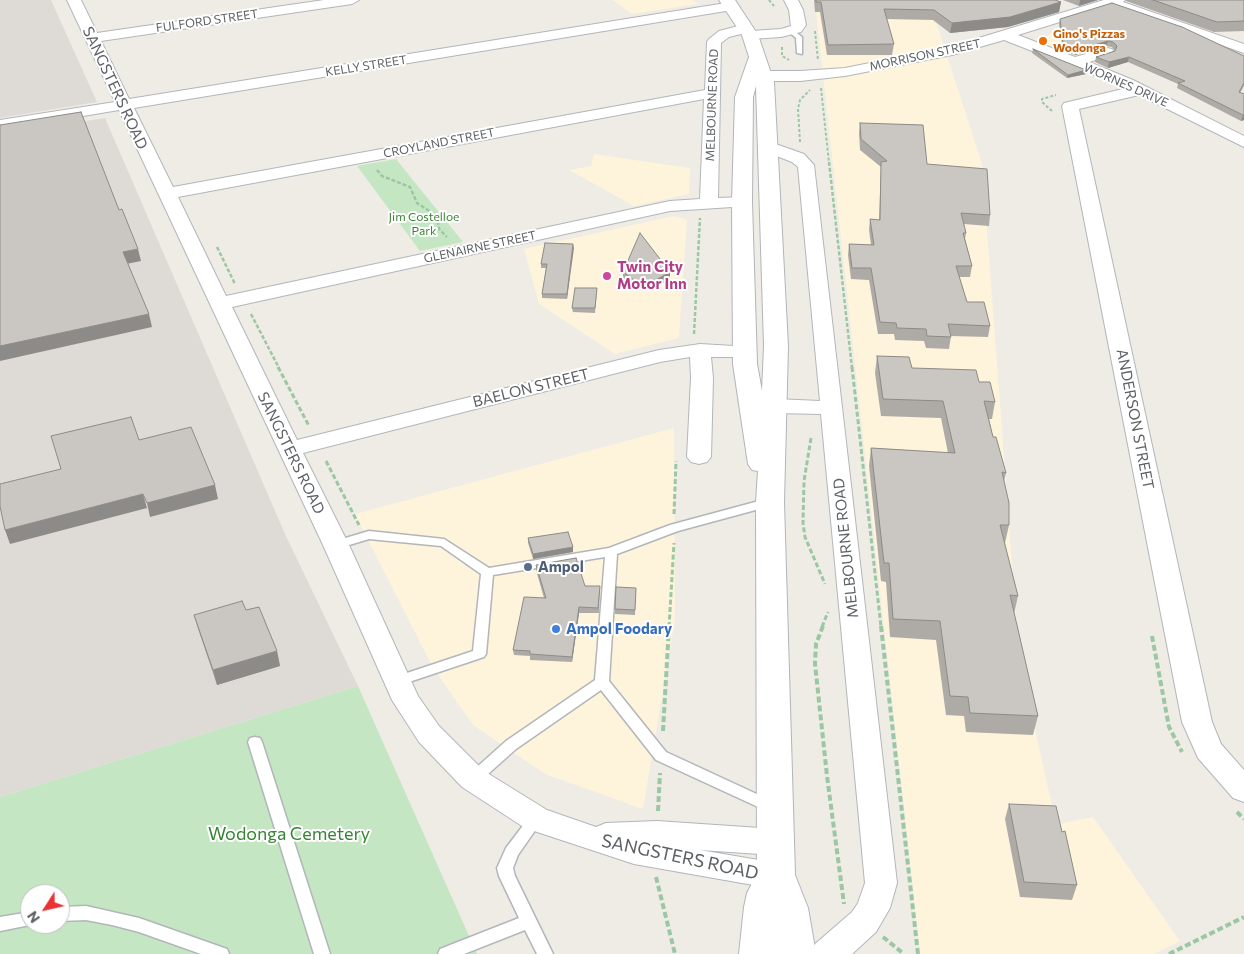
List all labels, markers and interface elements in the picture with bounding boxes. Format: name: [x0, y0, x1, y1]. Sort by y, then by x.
street label: FULFORD STREET: [155, 7, 259, 35]
street label: SANGSTERS ROAD: [79, 24, 151, 152]
place label: Gino's Pizzas Wodonga: [1053, 27, 1125, 55]
marker: Gino's Pizzas Wodonga: [1037, 35, 1049, 47]
street label: MORRISON STREET: [868, 36, 982, 74]
street label: MELBOURNE ROAD: [703, 48, 721, 162]
street label: KELLY STREET: [324, 52, 408, 80]
street label: WORNES DRIVE: [1082, 60, 1170, 110]
street label: CROYLAND STREET: [382, 125, 496, 161]
park label: Jim Costelloe Park: [389, 210, 459, 238]
street label: GLENAIRNE STREET: [422, 228, 538, 266]
place label: Twin City Motor Inn: [617, 258, 687, 293]
marker: Twin City Motor Inn: [601, 270, 613, 282]
street label: ANDERSON STREET: [1113, 347, 1157, 491]
street label: BAELON STREET: [471, 365, 591, 411]
street label: SANGSTERS ROAD: [254, 389, 328, 517]
street label: MELBOURNE ROAD: [830, 477, 862, 619]
place label: Ampol: [538, 558, 584, 576]
marker: Ampol: [522, 561, 534, 573]
place label: Ampol Foodary: [566, 620, 672, 638]
marker: Ampol Foodary: [550, 623, 562, 635]
park label: Wodonga Cemetery: [208, 823, 370, 845]
street label: SANGSTERS ROAD: [600, 830, 760, 884]
north arrow: [20, 884, 70, 934]
text: N: [23, 908, 43, 926]

